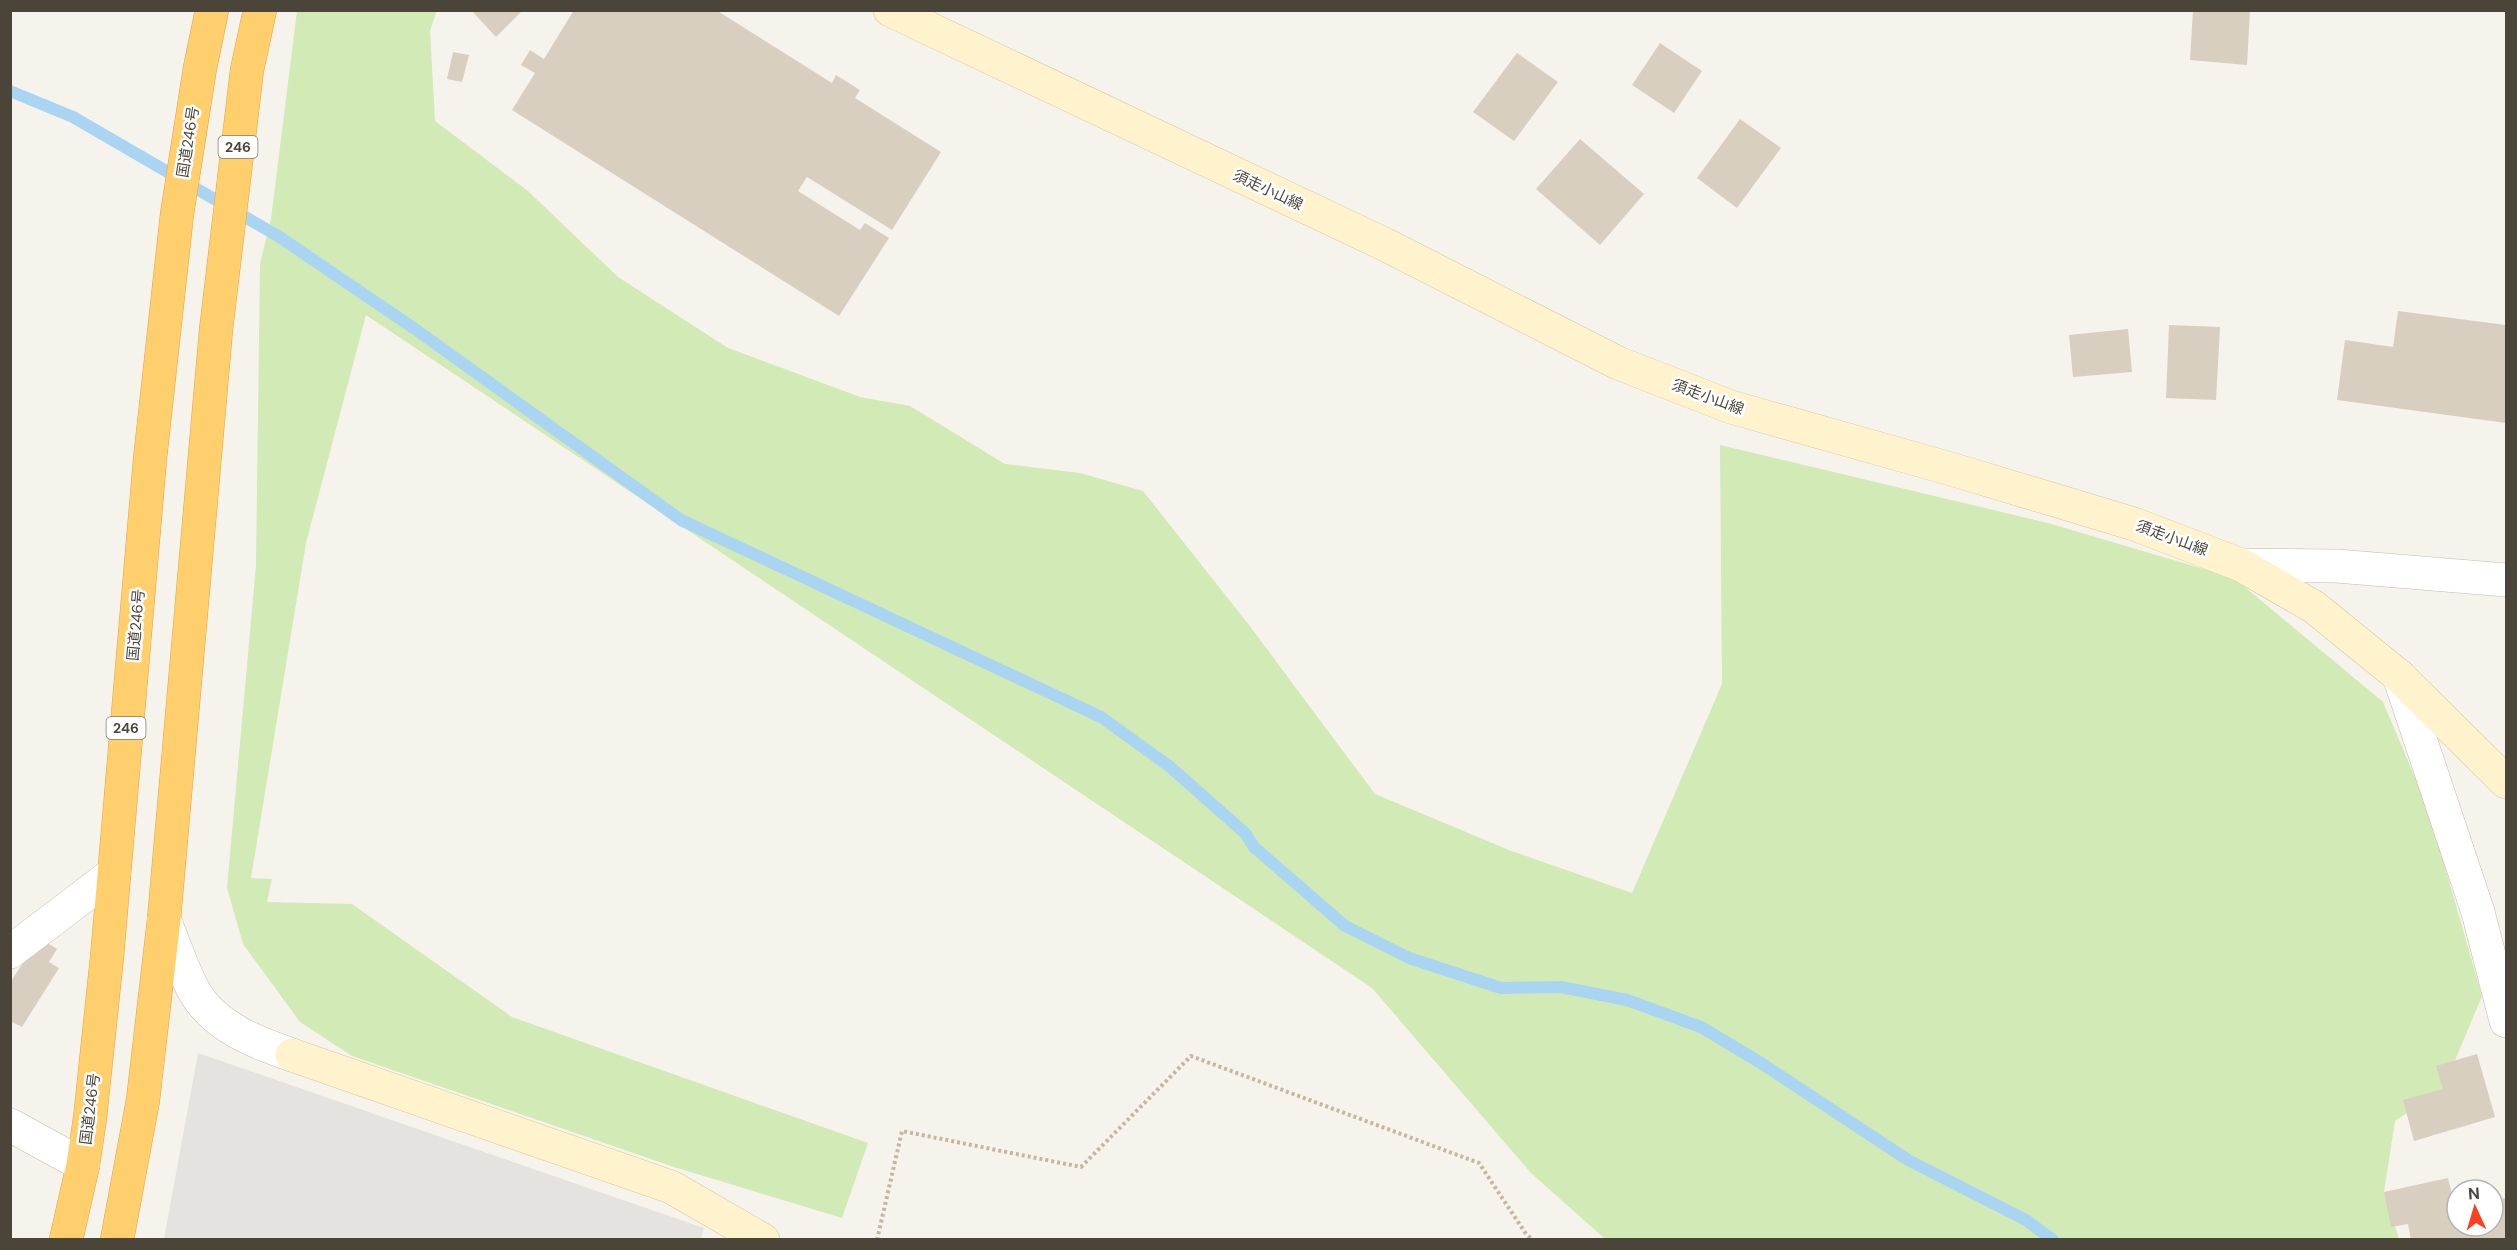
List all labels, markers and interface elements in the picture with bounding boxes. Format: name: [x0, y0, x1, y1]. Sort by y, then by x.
street label: 国道246号: [172, 105, 204, 179]
road number: 246: [218, 136, 258, 158]
street label: 須走小山線: [1230, 165, 1306, 215]
street label: 須走小山線: [1669, 375, 1747, 419]
street label: 須走小山線: [2133, 516, 2211, 560]
street label: 国道246号: [123, 588, 149, 662]
road number: 246: [106, 717, 146, 739]
street label: 国道246号: [76, 1072, 104, 1146]
north arrow: [2445, 1178, 2505, 1238]
text: N: [2467, 1183, 2481, 1204]

